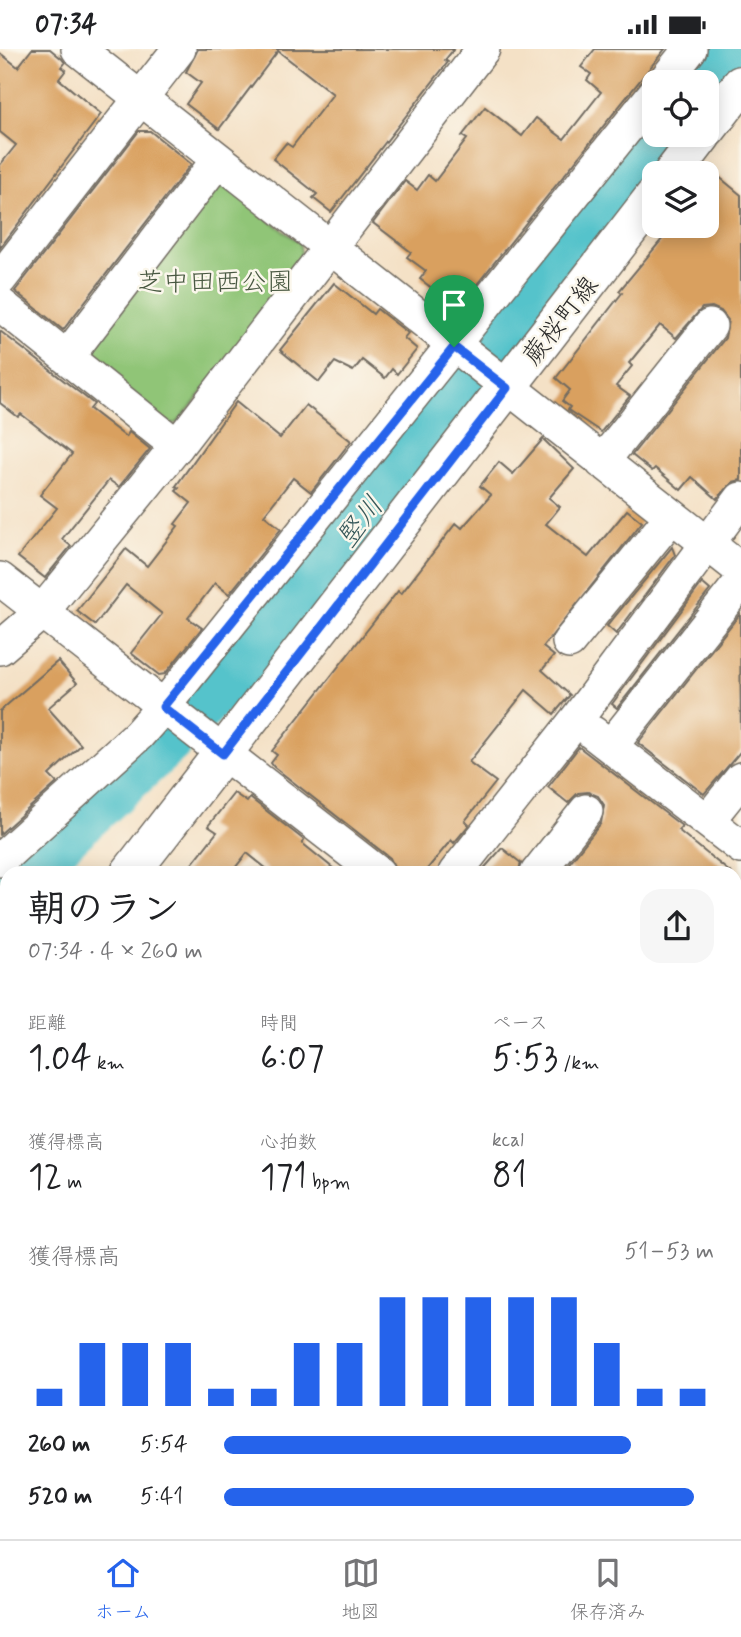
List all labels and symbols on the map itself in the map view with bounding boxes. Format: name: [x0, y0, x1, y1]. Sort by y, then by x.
park label: 芝中田西公園: [137, 266, 293, 300]
street label: 蕨桜町線: [516, 270, 607, 373]
pin: [424, 275, 484, 347]
water label: 竪川: [329, 489, 393, 556]

